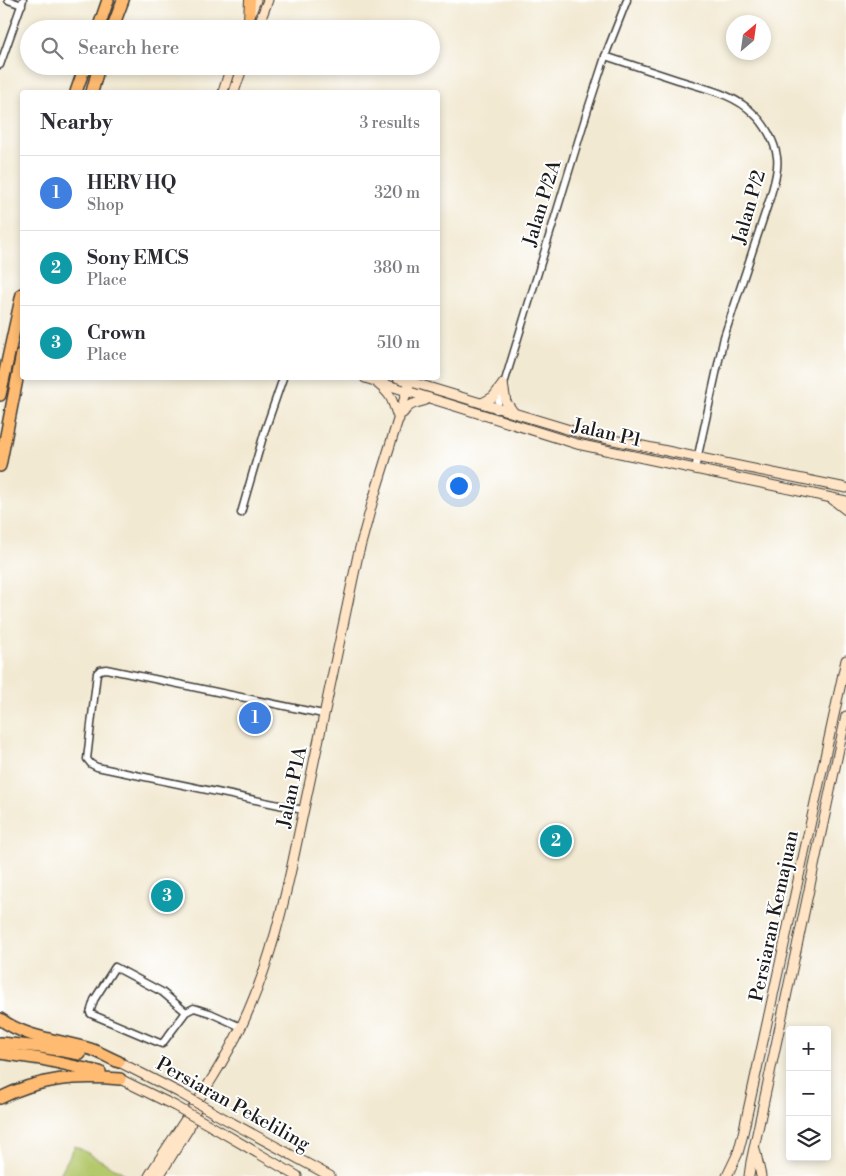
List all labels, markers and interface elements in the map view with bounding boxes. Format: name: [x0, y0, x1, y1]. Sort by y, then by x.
north arrow: [726, 15, 771, 60]
search box: [20, 20, 440, 75]
icon: search: [38, 34, 66, 62]
text: Search here: [78, 36, 179, 60]
text: Nearby: [40, 110, 113, 136]
text: 3 results: [359, 113, 420, 133]
street label: Jalan P/2A: [517, 156, 567, 250]
street label: Jalan P/2: [727, 167, 771, 248]
text: HERV HQ: [87, 171, 176, 195]
text: 1: [52, 183, 60, 203]
text: 320 m: [374, 183, 420, 203]
text: Shop: [87, 195, 124, 215]
text: Sony EMCS: [87, 246, 188, 270]
text: 2: [51, 258, 61, 278]
text: 380 m: [373, 258, 420, 278]
text: Place: [87, 270, 127, 290]
text: Crown: [87, 321, 146, 345]
text: 3: [51, 333, 61, 353]
text: 510 m: [377, 333, 420, 353]
text: Place: [87, 345, 127, 365]
street label: Jalan P1: [570, 413, 643, 452]
your location: [446, 473, 472, 499]
pin: 1: [239, 699, 271, 737]
street label: Jalan P1A: [271, 743, 312, 831]
pin: 2: [540, 822, 572, 860]
street label: Persiaran Kemajuan: [744, 828, 804, 1004]
pin: 3: [151, 877, 183, 915]
map controls: [786, 1026, 831, 1161]
button: +: [786, 1026, 831, 1071]
street label: Persiaran Pekeliling: [152, 1052, 314, 1156]
button: −: [786, 1071, 831, 1116]
button: layers: [786, 1116, 831, 1161]

